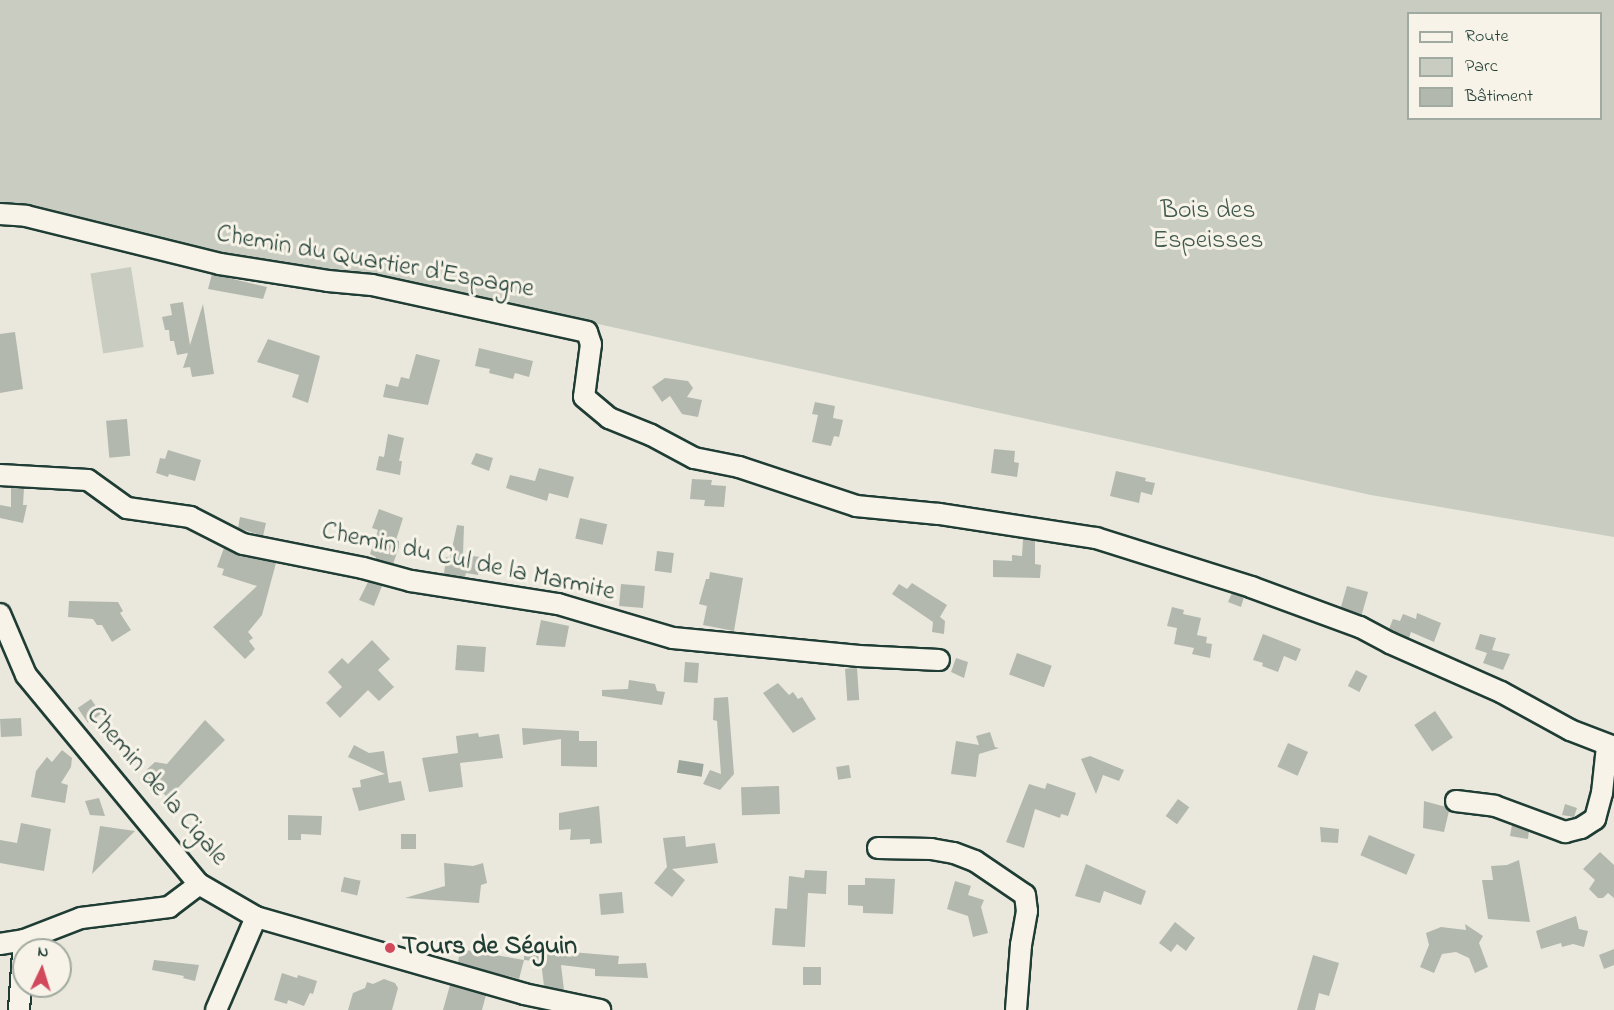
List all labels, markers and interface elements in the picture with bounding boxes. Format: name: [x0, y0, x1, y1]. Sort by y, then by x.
legend: [1407, 12, 1602, 120]
text: Route: [1465, 24, 1509, 50]
text: Parc: [1465, 54, 1498, 80]
text: Bâtiment: [1465, 84, 1533, 110]
park label: Bois des Espeisses: [1153, 196, 1263, 258]
street label: Chemin du Quartier d'Espagne: [214, 220, 536, 306]
street label: Chemin du Cul de la Marmite: [318, 517, 618, 609]
street label: Chemin de la Cigale: [78, 701, 234, 873]
place label: Tours de Séguin: [402, 932, 577, 964]
north arrow: [12, 938, 72, 998]
text: N: [37, 940, 49, 964]
marker: Tours de Séguin: [383, 941, 397, 955]

